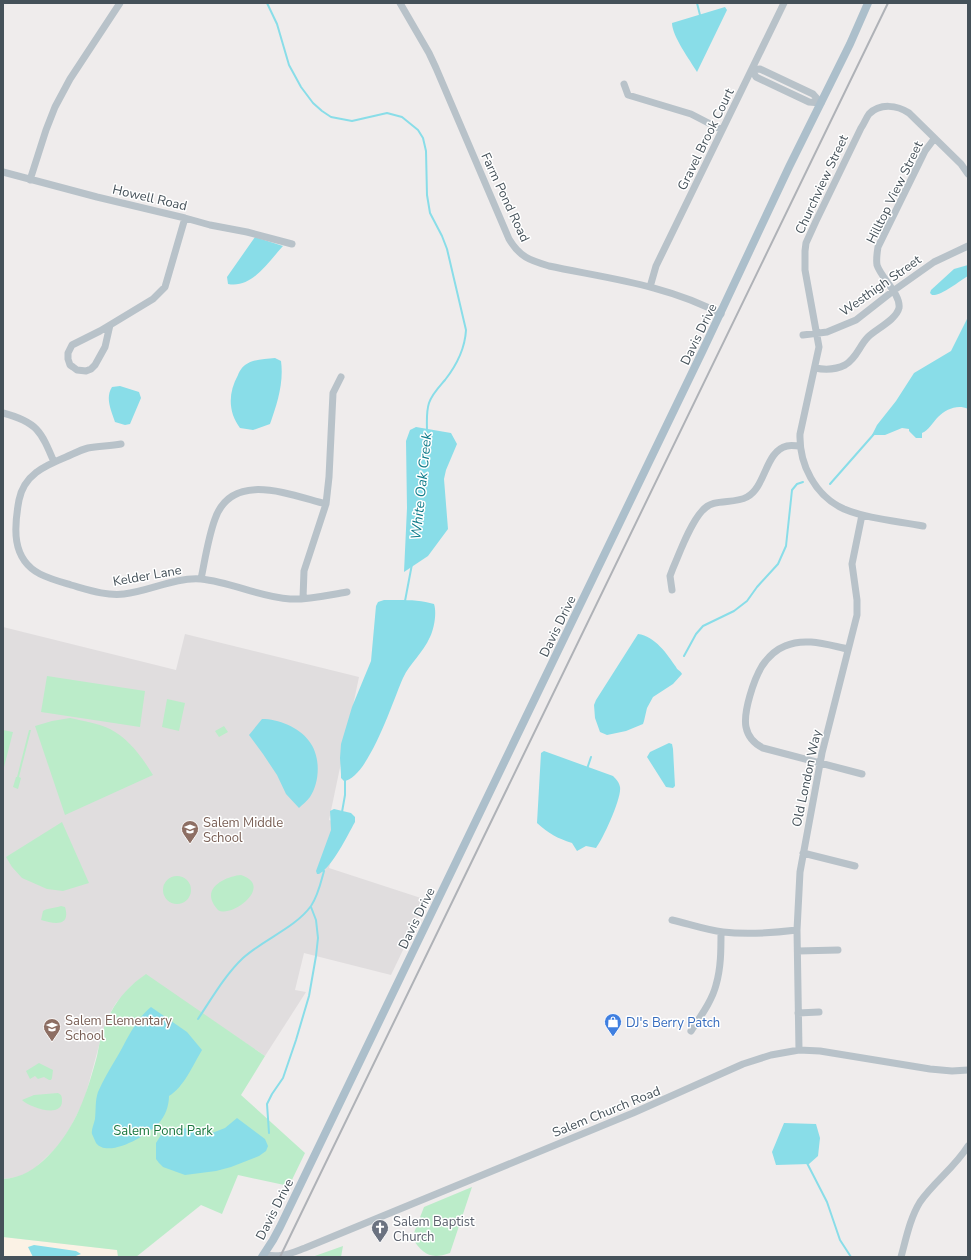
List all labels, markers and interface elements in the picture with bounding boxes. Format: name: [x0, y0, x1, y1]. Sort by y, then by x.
street label: Gravel Brook Court: [673, 85, 739, 194]
street label: Churchview Street: [791, 131, 853, 237]
street label: Hilltop View Street: [862, 138, 928, 247]
street label: Farm Pond Road: [477, 150, 534, 245]
street label: Howell Road: [111, 181, 189, 215]
street label: Westhigh Street: [836, 251, 925, 321]
street label: Davis Drive: [676, 300, 722, 368]
water label: White Oak Creek: [406, 431, 437, 541]
street label: Kelder Lane: [111, 561, 183, 591]
street label: Davis Drive: [535, 592, 581, 660]
street label: Old London Way: [788, 728, 826, 828]
place label: Salem Middle School: [203, 814, 283, 847]
school or university icon: Salem Middle School: [180, 819, 200, 844]
street label: Davis Drive: [394, 884, 440, 952]
place label: Salem Elementary School: [65, 1012, 172, 1045]
shop icon: DJ's Berry Patch: [603, 1012, 623, 1037]
place label: DJ's Berry Patch: [626, 1014, 720, 1032]
school or university icon: Salem Elementary School: [42, 1017, 62, 1042]
street label: Salem Church Road: [550, 1082, 663, 1142]
park label: Salem Pond Park: [113, 1122, 213, 1140]
street label: Davis Drive: [252, 1176, 298, 1243]
place label: Salem Baptist Church: [393, 1213, 475, 1246]
church icon: Salem Baptist Church: [370, 1218, 390, 1243]

